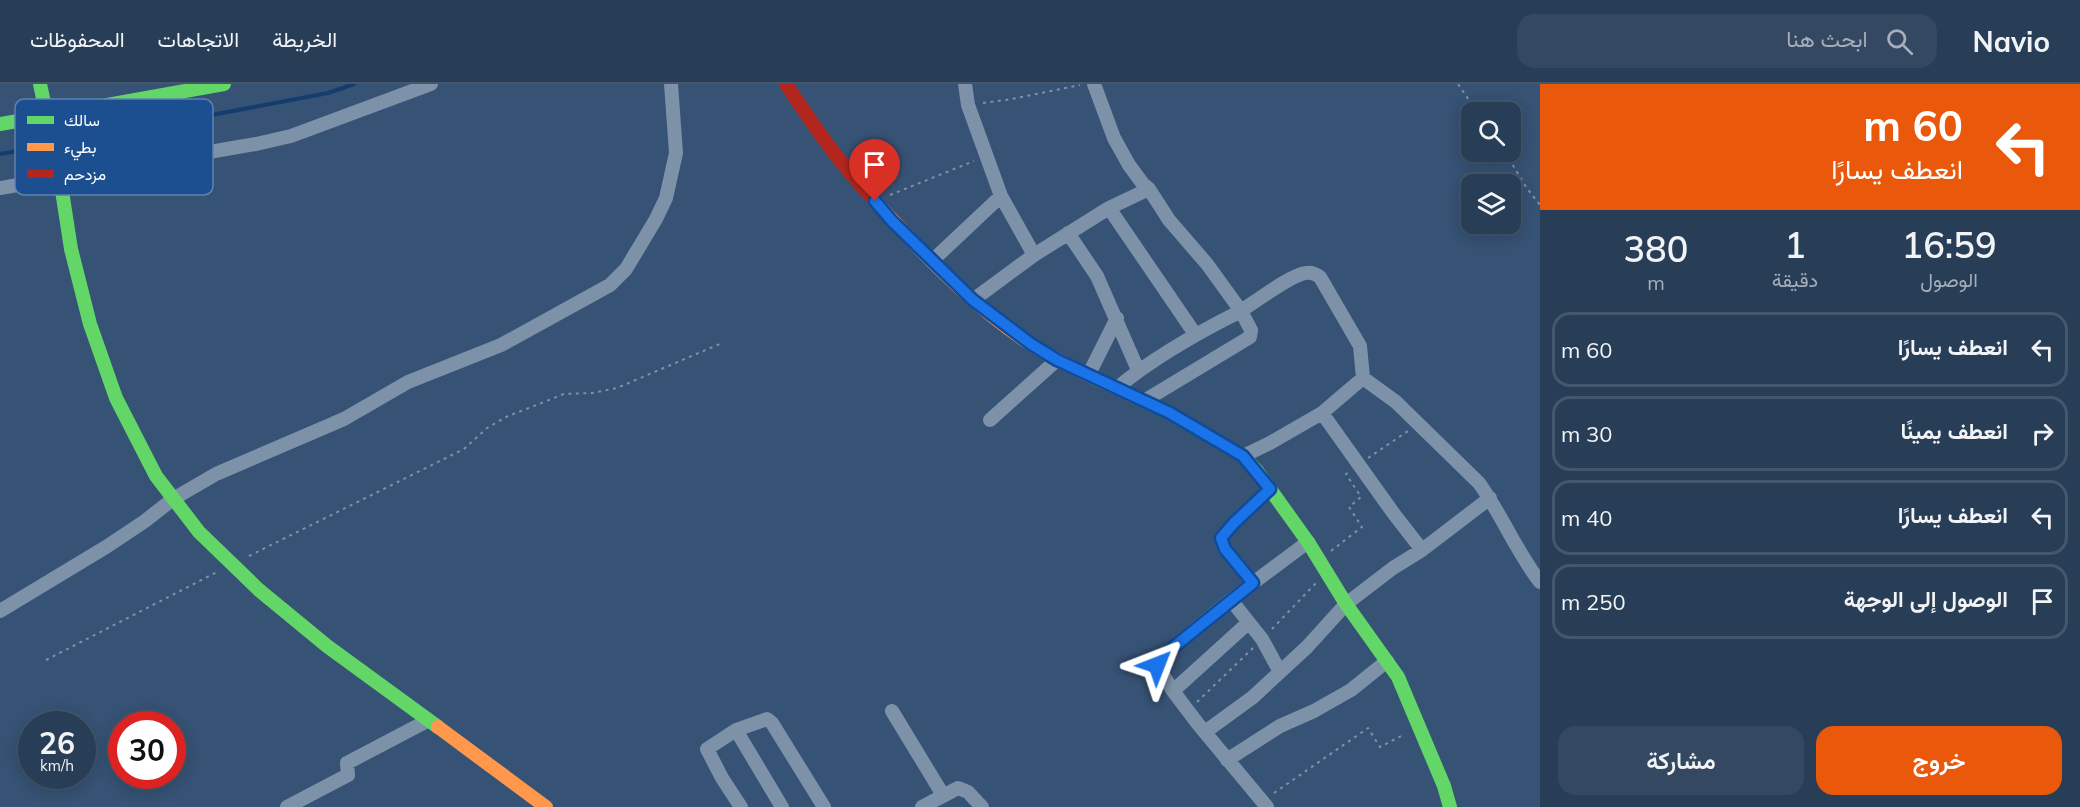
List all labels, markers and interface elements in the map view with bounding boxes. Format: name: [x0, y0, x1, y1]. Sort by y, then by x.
search box: [1517, 14, 1937, 68]
text: Navio: [1973, 24, 2050, 59]
text: ابحث هنا: [1786, 25, 1868, 53]
icon: search: [1883, 25, 1916, 58]
text: المحفوظات: [30, 26, 125, 52]
text: الاتجاهات: [158, 26, 239, 52]
text: الخريطة: [272, 26, 337, 52]
legend: [15, 99, 213, 195]
text: 60 m: [1863, 99, 1963, 152]
map controls: [1461, 102, 1521, 234]
button: search: [1461, 102, 1521, 162]
icon: left: [1984, 108, 2062, 186]
text: سالك: [64, 110, 100, 130]
text: بطيء: [64, 137, 96, 161]
pin: [849, 139, 900, 201]
icon: arrive: [858, 148, 891, 181]
text: انعطف يسارًا: [1831, 152, 1963, 186]
text: مزدحم: [64, 164, 106, 185]
button: layers: [1461, 174, 1521, 234]
text: 1: [1784, 222, 1806, 267]
text: 16:59: [1902, 222, 1997, 267]
text: 380: [1624, 226, 1688, 271]
text: دقيقة: [1772, 267, 1818, 292]
text: الوصول: [1920, 267, 1978, 292]
text: m: [1647, 270, 1665, 295]
text: انعطف يسارًا: [1898, 333, 2008, 361]
icon: left: [2026, 333, 2059, 366]
text: 60 m: [1561, 336, 1612, 364]
text: انعطف يمينًا: [1901, 417, 2008, 445]
icon: right: [2026, 417, 2059, 450]
text: 30 m: [1561, 420, 1612, 448]
text: انعطف يسارًا: [1898, 501, 2008, 529]
icon: left: [2026, 501, 2059, 534]
text: 40 m: [1561, 504, 1612, 532]
text: الوصول إلى الوجهة: [1844, 585, 2008, 613]
icon: arrive: [2026, 585, 2059, 618]
text: 250 m: [1561, 588, 1626, 616]
position arrow: [1125, 633, 1189, 697]
speed limit sign: 30: [108, 711, 186, 789]
text: 26: [39, 724, 75, 762]
button: مشاركة: [1558, 726, 1804, 795]
button: خروج: [1816, 726, 2062, 795]
text: km/h: [40, 756, 74, 775]

